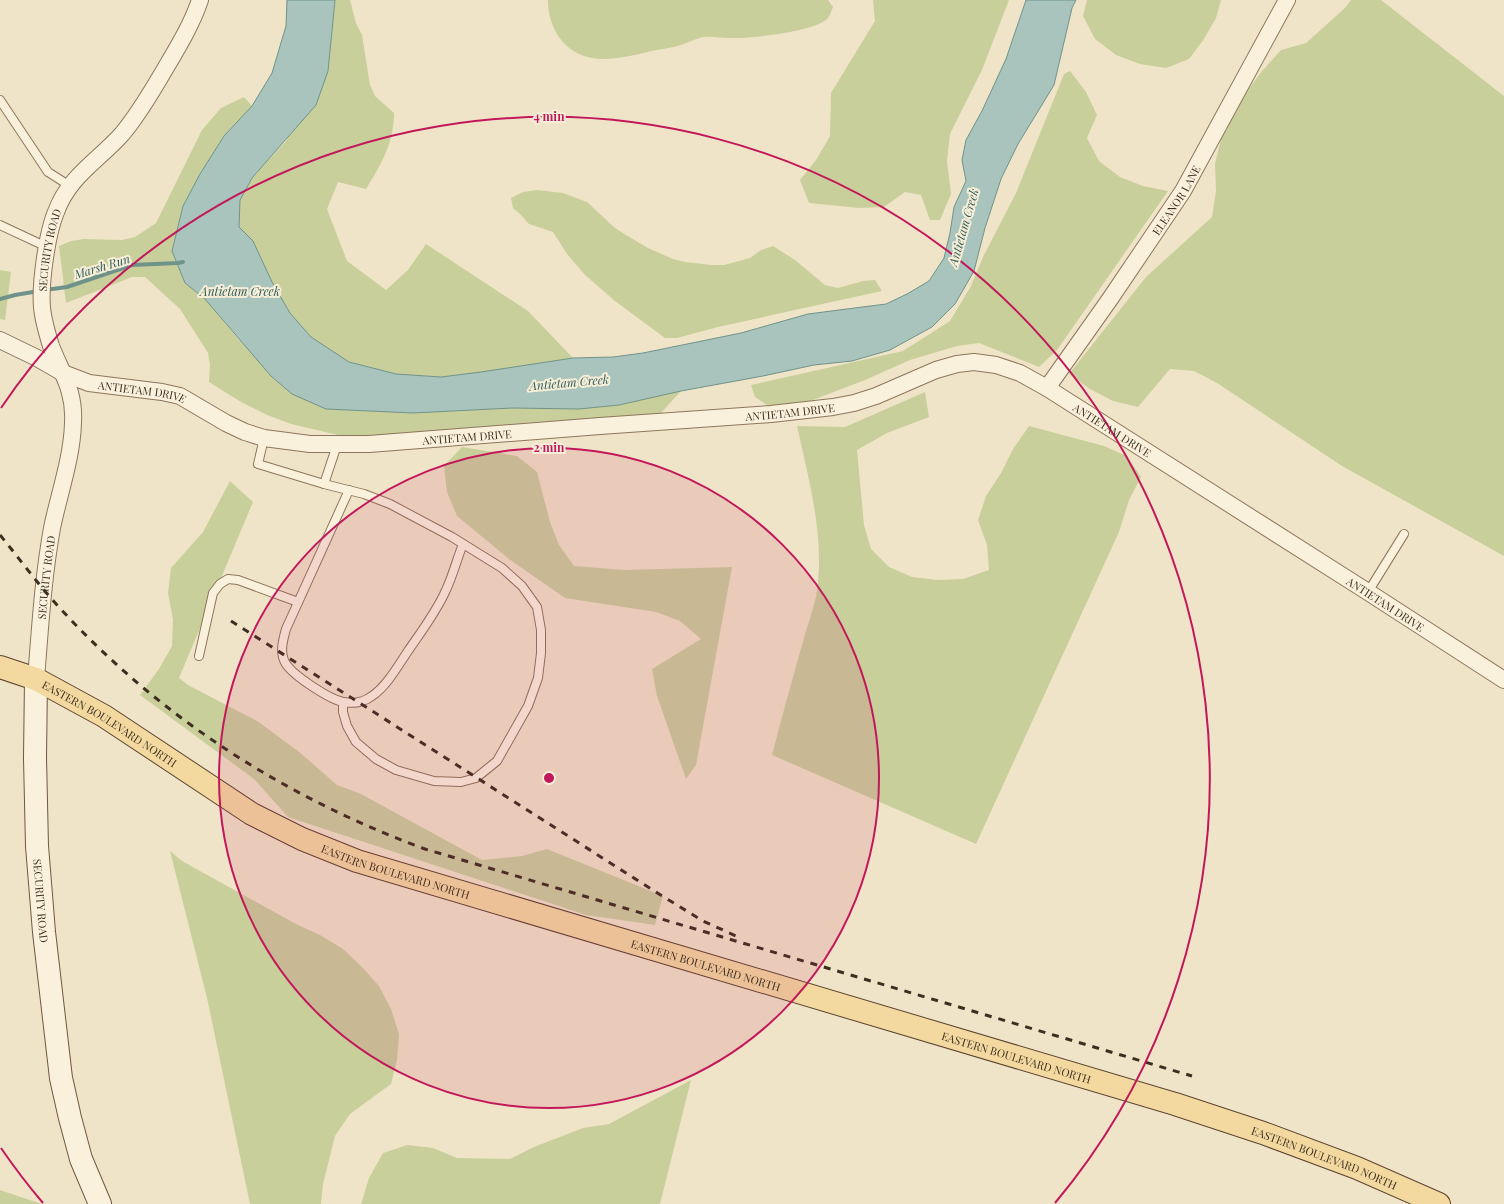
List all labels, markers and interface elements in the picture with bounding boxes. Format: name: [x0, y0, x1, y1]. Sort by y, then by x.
text: 4 min: [533, 108, 565, 124]
street label: ELEANOR LANE: [1148, 162, 1203, 238]
water label: Antietam Creek: [944, 186, 982, 269]
street label: SECURITY ROAD: [34, 206, 64, 292]
water label: Marsh Run: [71, 250, 132, 282]
water label: Antietam Creek: [198, 283, 280, 299]
water label: Antietam Creek: [527, 371, 609, 394]
street label: ANTIETAM DRIVE: [96, 377, 190, 406]
street label: ANTIETAM DRIVE: [744, 399, 836, 423]
street label: ANTIETAM DRIVE: [1070, 399, 1155, 460]
street label: ANTIETAM DRIVE: [421, 425, 513, 447]
text: 2 min: [534, 439, 565, 455]
street label: SECURITY ROAD: [33, 534, 58, 620]
street label: ANTIETAM DRIVE: [1343, 573, 1428, 634]
street label: EASTERN BOULEVARD NORTH: [40, 676, 180, 770]
centre of rings: [542, 771, 556, 785]
street label: EASTERN BOULEVARD NORTH: [319, 840, 472, 902]
street label: SECURITY ROAD: [31, 858, 53, 944]
street label: EASTERN BOULEVARD NORTH: [629, 935, 782, 994]
street label: EASTERN BOULEVARD NORTH: [940, 1028, 1093, 1086]
street label: EASTERN BOULEVARD NORTH: [1250, 1122, 1400, 1192]

